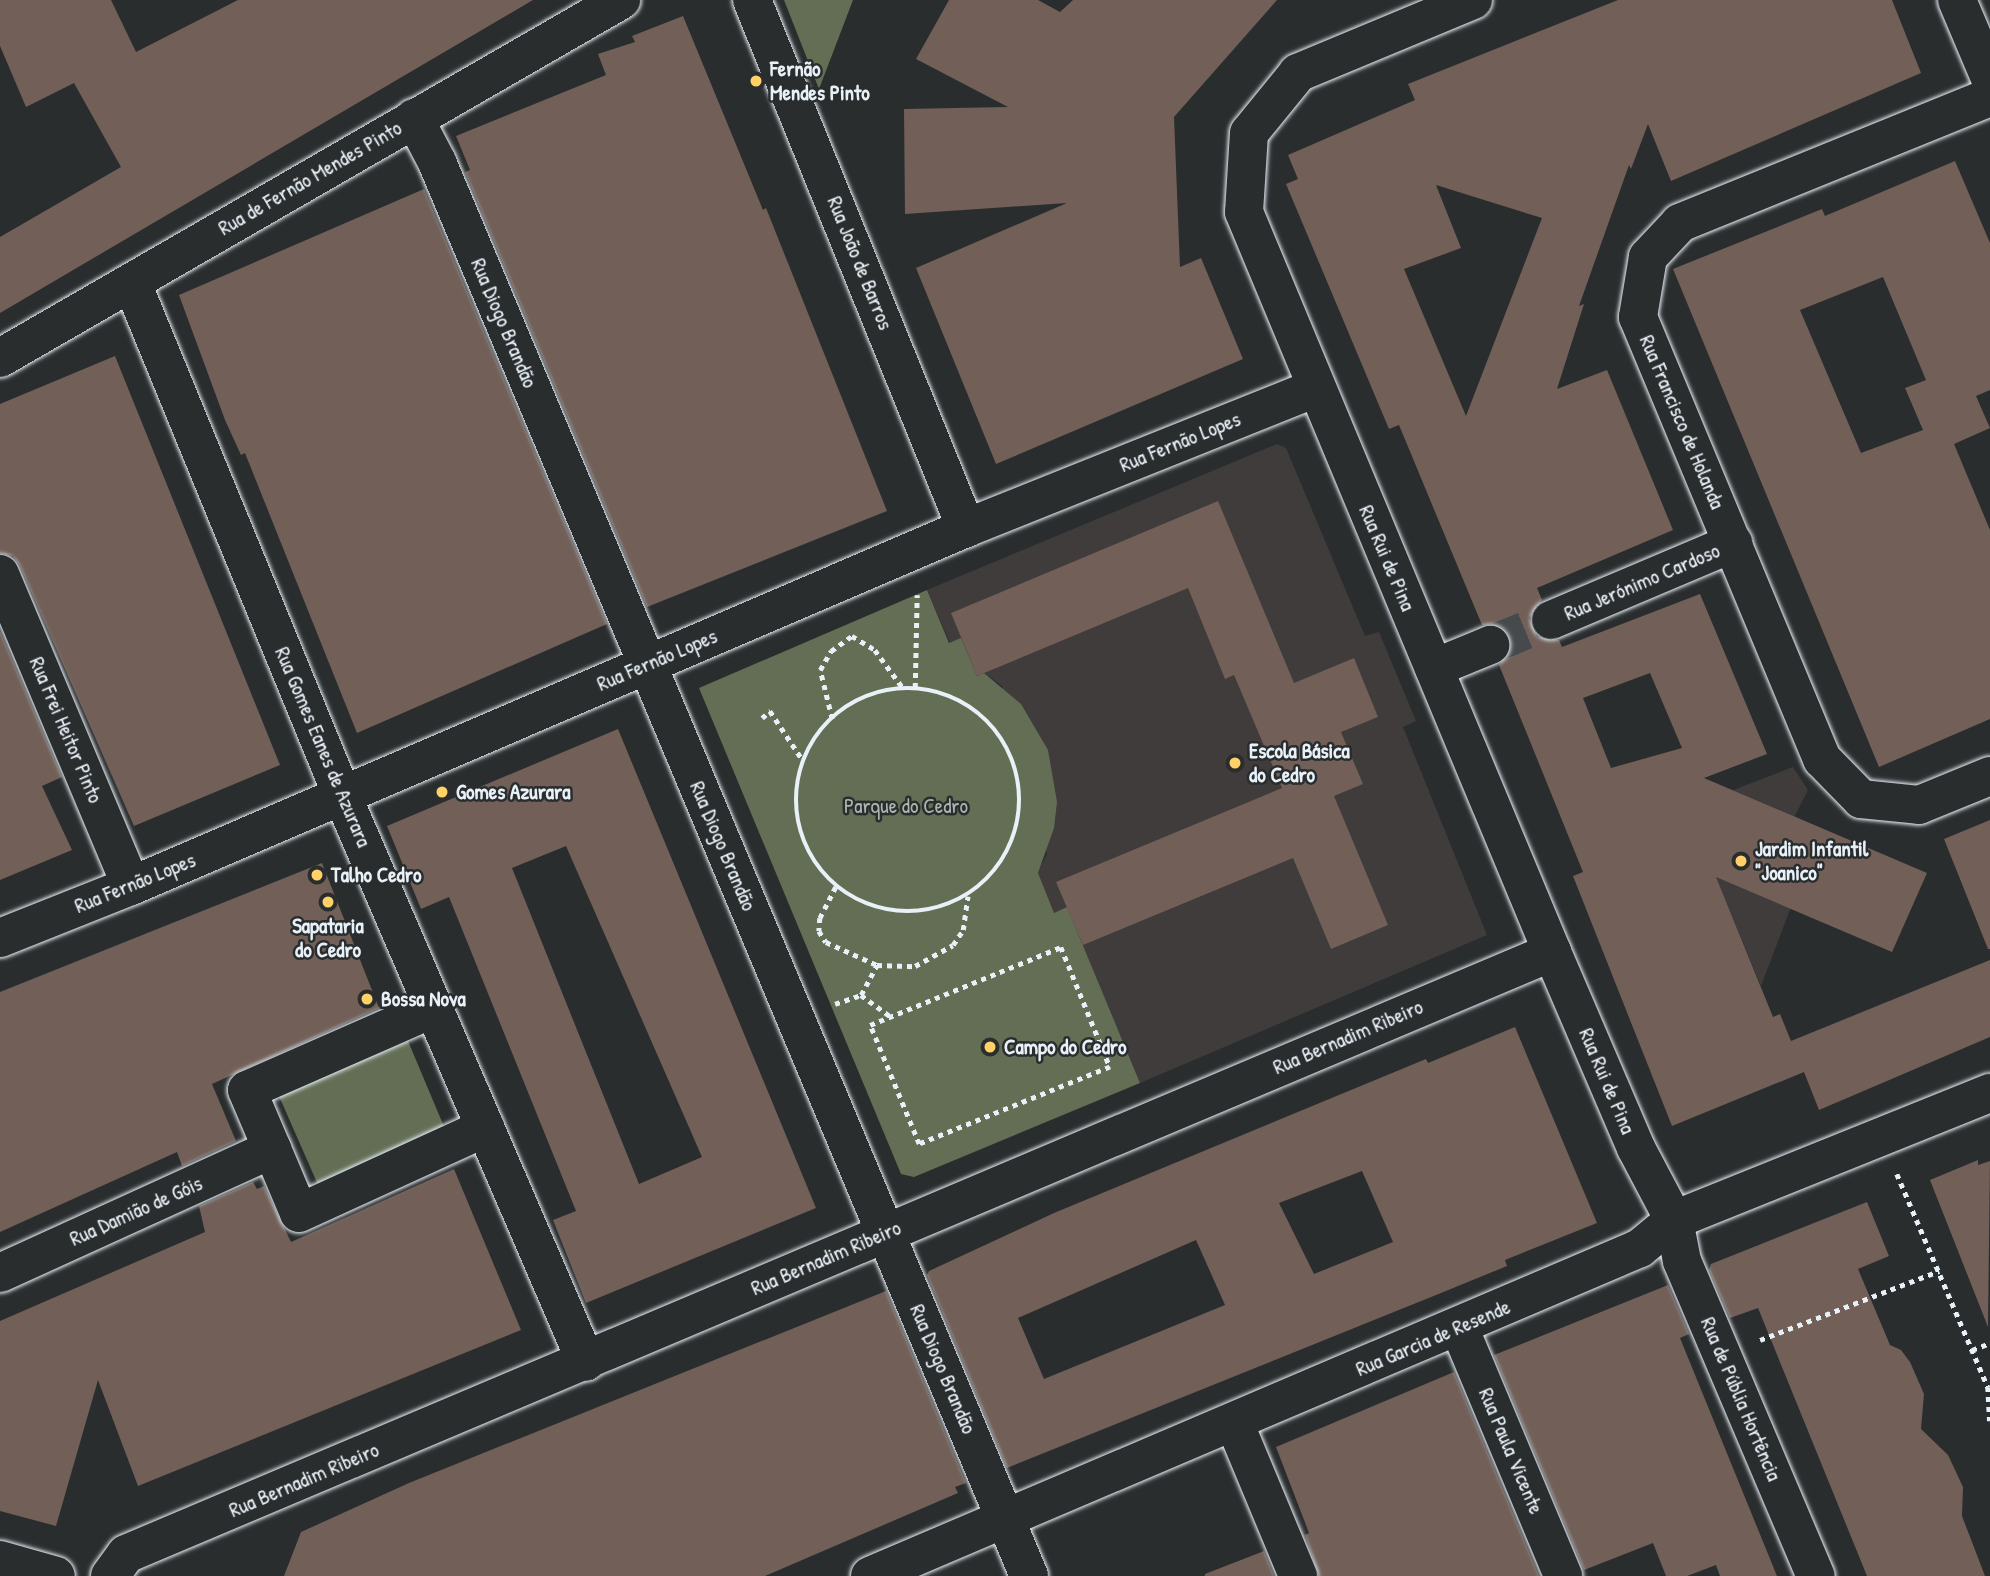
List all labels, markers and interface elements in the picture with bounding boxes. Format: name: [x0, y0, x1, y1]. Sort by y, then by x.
place label: Fernão Mendes Pinto: [770, 56, 870, 106]
marker: Fernão Mendes Pinto: [748, 73, 764, 89]
street label: Rua de Fernão Mendes Pinto: [214, 115, 406, 241]
street label: Rua João de Barros: [822, 193, 898, 333]
street label: Rua Diogo Brandão: [465, 255, 543, 391]
street label: Rua Francisco de Holanda: [1634, 331, 1730, 513]
street label: Rua Fernão Lopes: [1116, 406, 1244, 478]
street label: Rua Rui de Pina: [1353, 501, 1421, 615]
street label: Rua Jerónimo Cardoso: [1560, 538, 1724, 626]
street label: Rua Fernão Lopes: [593, 623, 721, 697]
street label: Rua Gomes Eanes de Azurara: [269, 643, 377, 851]
street label: Rua Frei Heitor Pinto: [24, 653, 108, 807]
place label: Escola Básica do Cedro: [1249, 738, 1350, 788]
marker: Escola Básica do Cedro: [1227, 755, 1243, 771]
street label: Rua Diogo Brandão: [684, 778, 762, 914]
place label: Gomes Azurara: [456, 779, 570, 805]
marker: Gomes Azurara: [434, 784, 450, 800]
park label: Parque do Cedro: [844, 793, 968, 819]
place label: Jardim Infantil "Joanico": [1755, 836, 1868, 886]
street label: Rua Fernão Lopes: [71, 847, 199, 919]
marker: Jardim Infantil "Joanico": [1733, 853, 1749, 869]
place label: Talho Cedro: [331, 862, 421, 888]
marker: Talho Cedro: [309, 867, 325, 883]
marker: Sapataria do Cedro: [320, 894, 336, 910]
place label: Sapataria do Cedro: [292, 913, 364, 963]
place label: Bossa Nova: [381, 986, 466, 1012]
marker: Bossa Nova: [359, 991, 375, 1007]
street label: Rua Bernadim Ribeiro: [1269, 994, 1427, 1080]
street label: Rua Rui de Pina: [1573, 1024, 1641, 1138]
place label: Campo do Cedro: [1004, 1034, 1126, 1060]
marker: Campo do Cedro: [982, 1039, 998, 1055]
street label: Rua Damião de Góis: [66, 1171, 206, 1251]
street label: Rua Bernadim Ribeiro: [747, 1215, 905, 1301]
street label: Rua Garcia de Resende: [1352, 1294, 1514, 1382]
street label: Rua Diogo Brandão: [904, 1301, 982, 1437]
street label: Rua de Públia Hortência: [1695, 1313, 1787, 1485]
street label: Rua Paula Vicente: [1473, 1384, 1549, 1518]
street label: Rua Bernadim Ribeiro: [225, 1437, 383, 1523]

